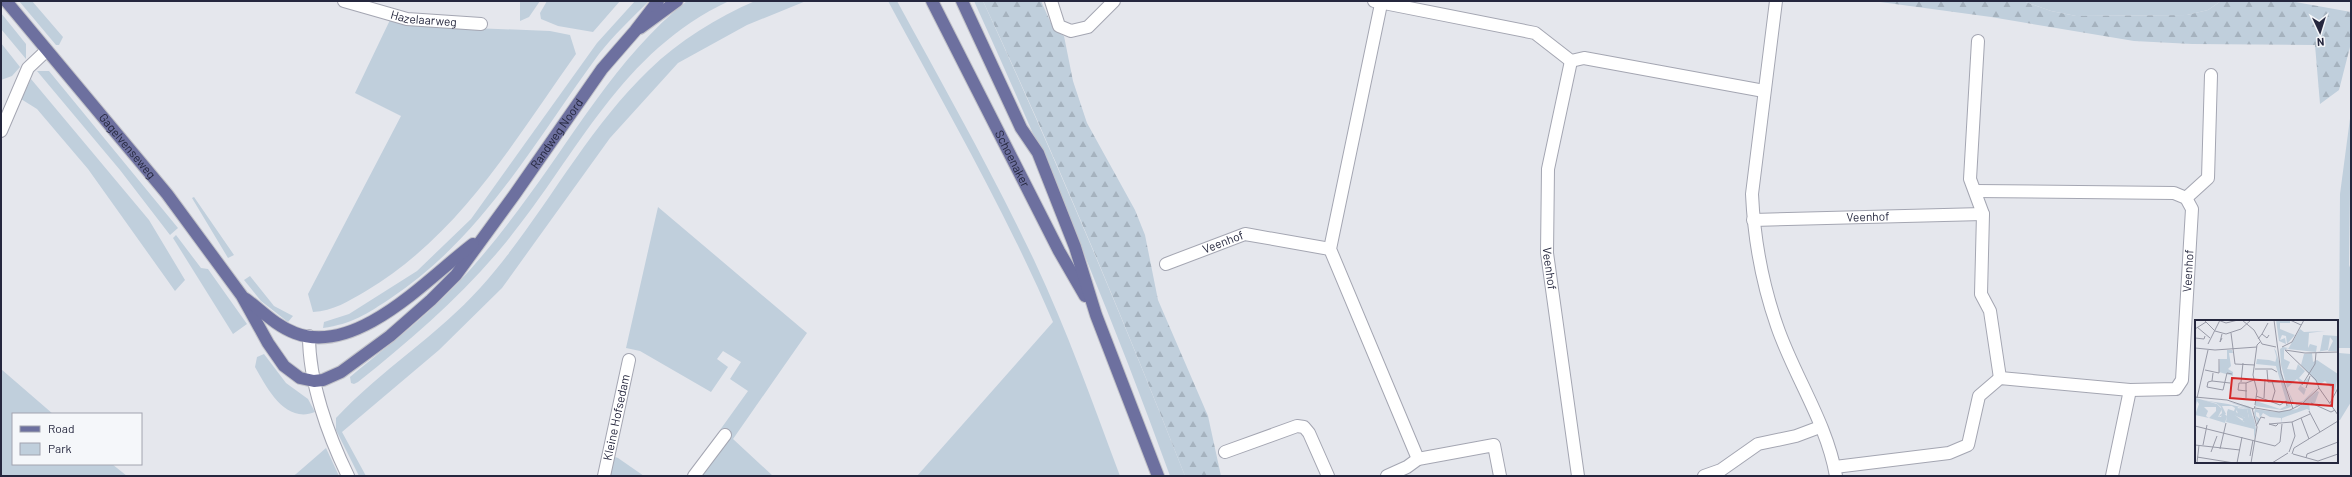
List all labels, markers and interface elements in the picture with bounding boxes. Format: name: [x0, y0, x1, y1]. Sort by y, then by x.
street label: Hazelaarweg: [389, 7, 457, 28]
north arrow: [2300, 12, 2340, 52]
text: N: [2317, 36, 2325, 49]
street label: Randweg Noord: [527, 95, 585, 171]
street label: Gagelvenseweg: [97, 110, 159, 181]
street label: Schoenaker: [993, 128, 1034, 190]
street label: Veenhof: [1846, 208, 1890, 224]
street label: Veenhof: [1200, 227, 1245, 256]
street label: Veenhof: [1541, 247, 1560, 290]
street label: Veenhof: [2179, 249, 2196, 293]
inset map: [2195, 320, 2338, 463]
street label: Kleine Hofsedam: [600, 373, 632, 462]
legend: [12, 413, 142, 465]
text: Road: [48, 421, 75, 435]
text: Park: [48, 441, 72, 455]

